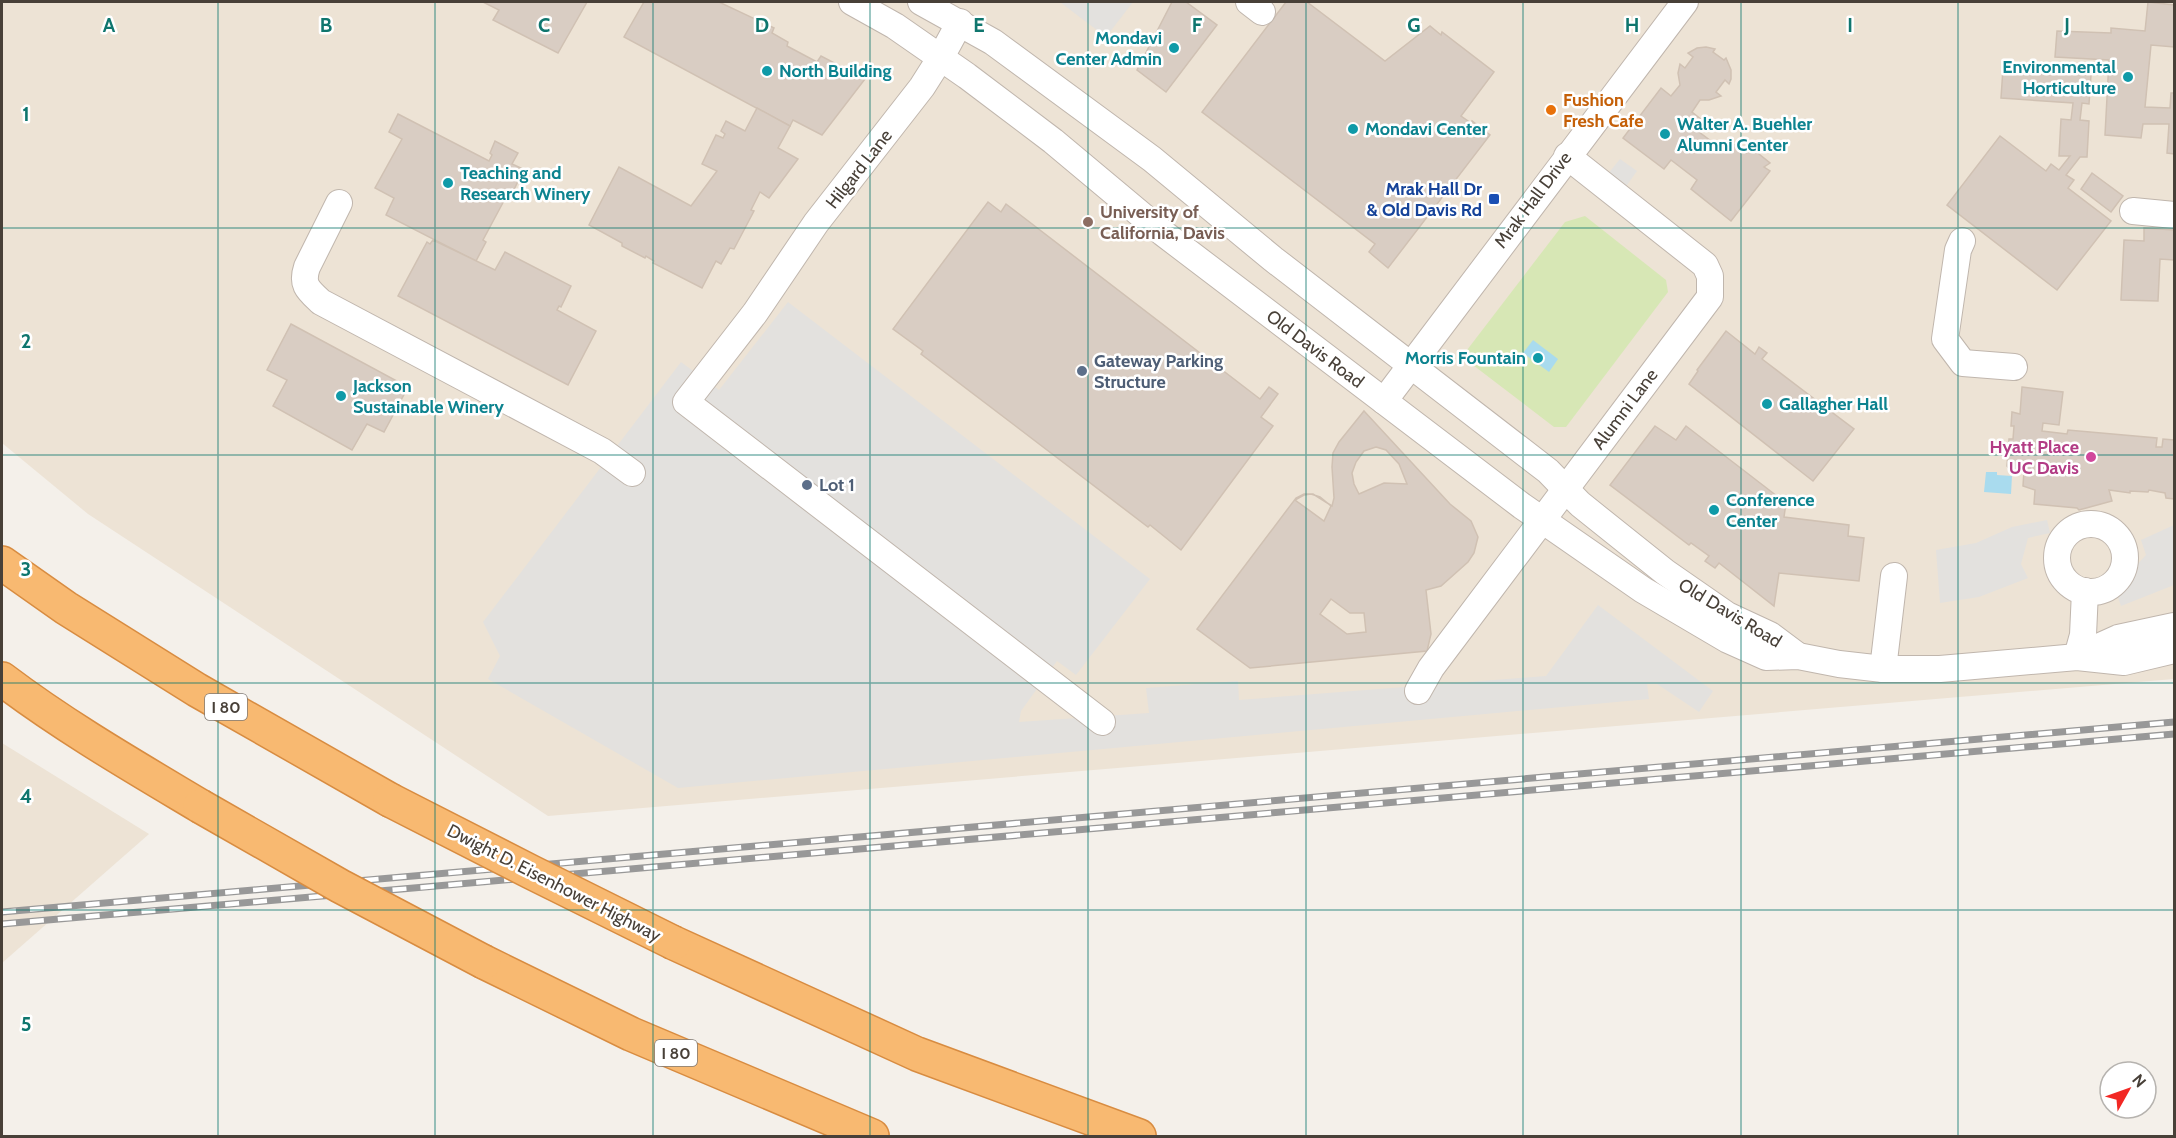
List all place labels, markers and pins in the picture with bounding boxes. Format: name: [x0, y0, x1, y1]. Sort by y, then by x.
place label: Mondavi Center Admin: [1055, 27, 1162, 70]
marker: Mondavi Center Admin: [1167, 41, 1181, 55]
place label: Environmental Horticulture: [2002, 56, 2116, 99]
place label: North Building: [779, 60, 891, 82]
marker: North Building: [760, 64, 774, 78]
marker: Environmental Horticulture: [2121, 70, 2135, 84]
place label: Fushion Fresh Cafe: [1563, 89, 1644, 132]
marker: Fushion Fresh Cafe: [1544, 103, 1558, 117]
place label: Walter A. Buehler Alumni Center: [1677, 113, 1812, 156]
place label: Mondavi Center: [1365, 118, 1488, 140]
marker: Mondavi Center: [1346, 122, 1360, 136]
marker: Walter A. Buehler Alumni Center: [1658, 127, 1672, 141]
place label: Teaching and Research Winery: [460, 162, 591, 205]
marker: Teaching and Research Winery: [441, 176, 455, 190]
place label: Mrak Hall Dr & Old Davis Rd: [1367, 178, 1482, 221]
marker: Mrak Hall Dr & Old Davis Rd: [1487, 192, 1501, 206]
place label: University of California, Davis: [1100, 201, 1225, 244]
marker: University of California, Davis: [1081, 215, 1095, 229]
place label: Morris Fountain: [1405, 347, 1526, 369]
place label: Gateway Parking Structure: [1094, 350, 1223, 393]
marker: Morris Fountain: [1531, 351, 1545, 365]
marker: Gateway Parking Structure: [1075, 364, 1089, 378]
place label: Jackson Sustainable Winery: [352, 375, 504, 418]
marker: Jackson Sustainable Winery: [334, 389, 348, 403]
place label: Gallagher Hall: [1779, 393, 1888, 415]
marker: Gallagher Hall: [1760, 397, 1774, 411]
place label: Hyatt Place UC Davis: [1989, 436, 2079, 479]
marker: Hyatt Place UC Davis: [2084, 450, 2098, 464]
place label: Lot 1: [819, 474, 855, 496]
marker: Lot 1: [800, 478, 814, 492]
place label: Conference Center: [1726, 489, 1815, 532]
marker: Conference Center: [1707, 503, 1721, 517]

